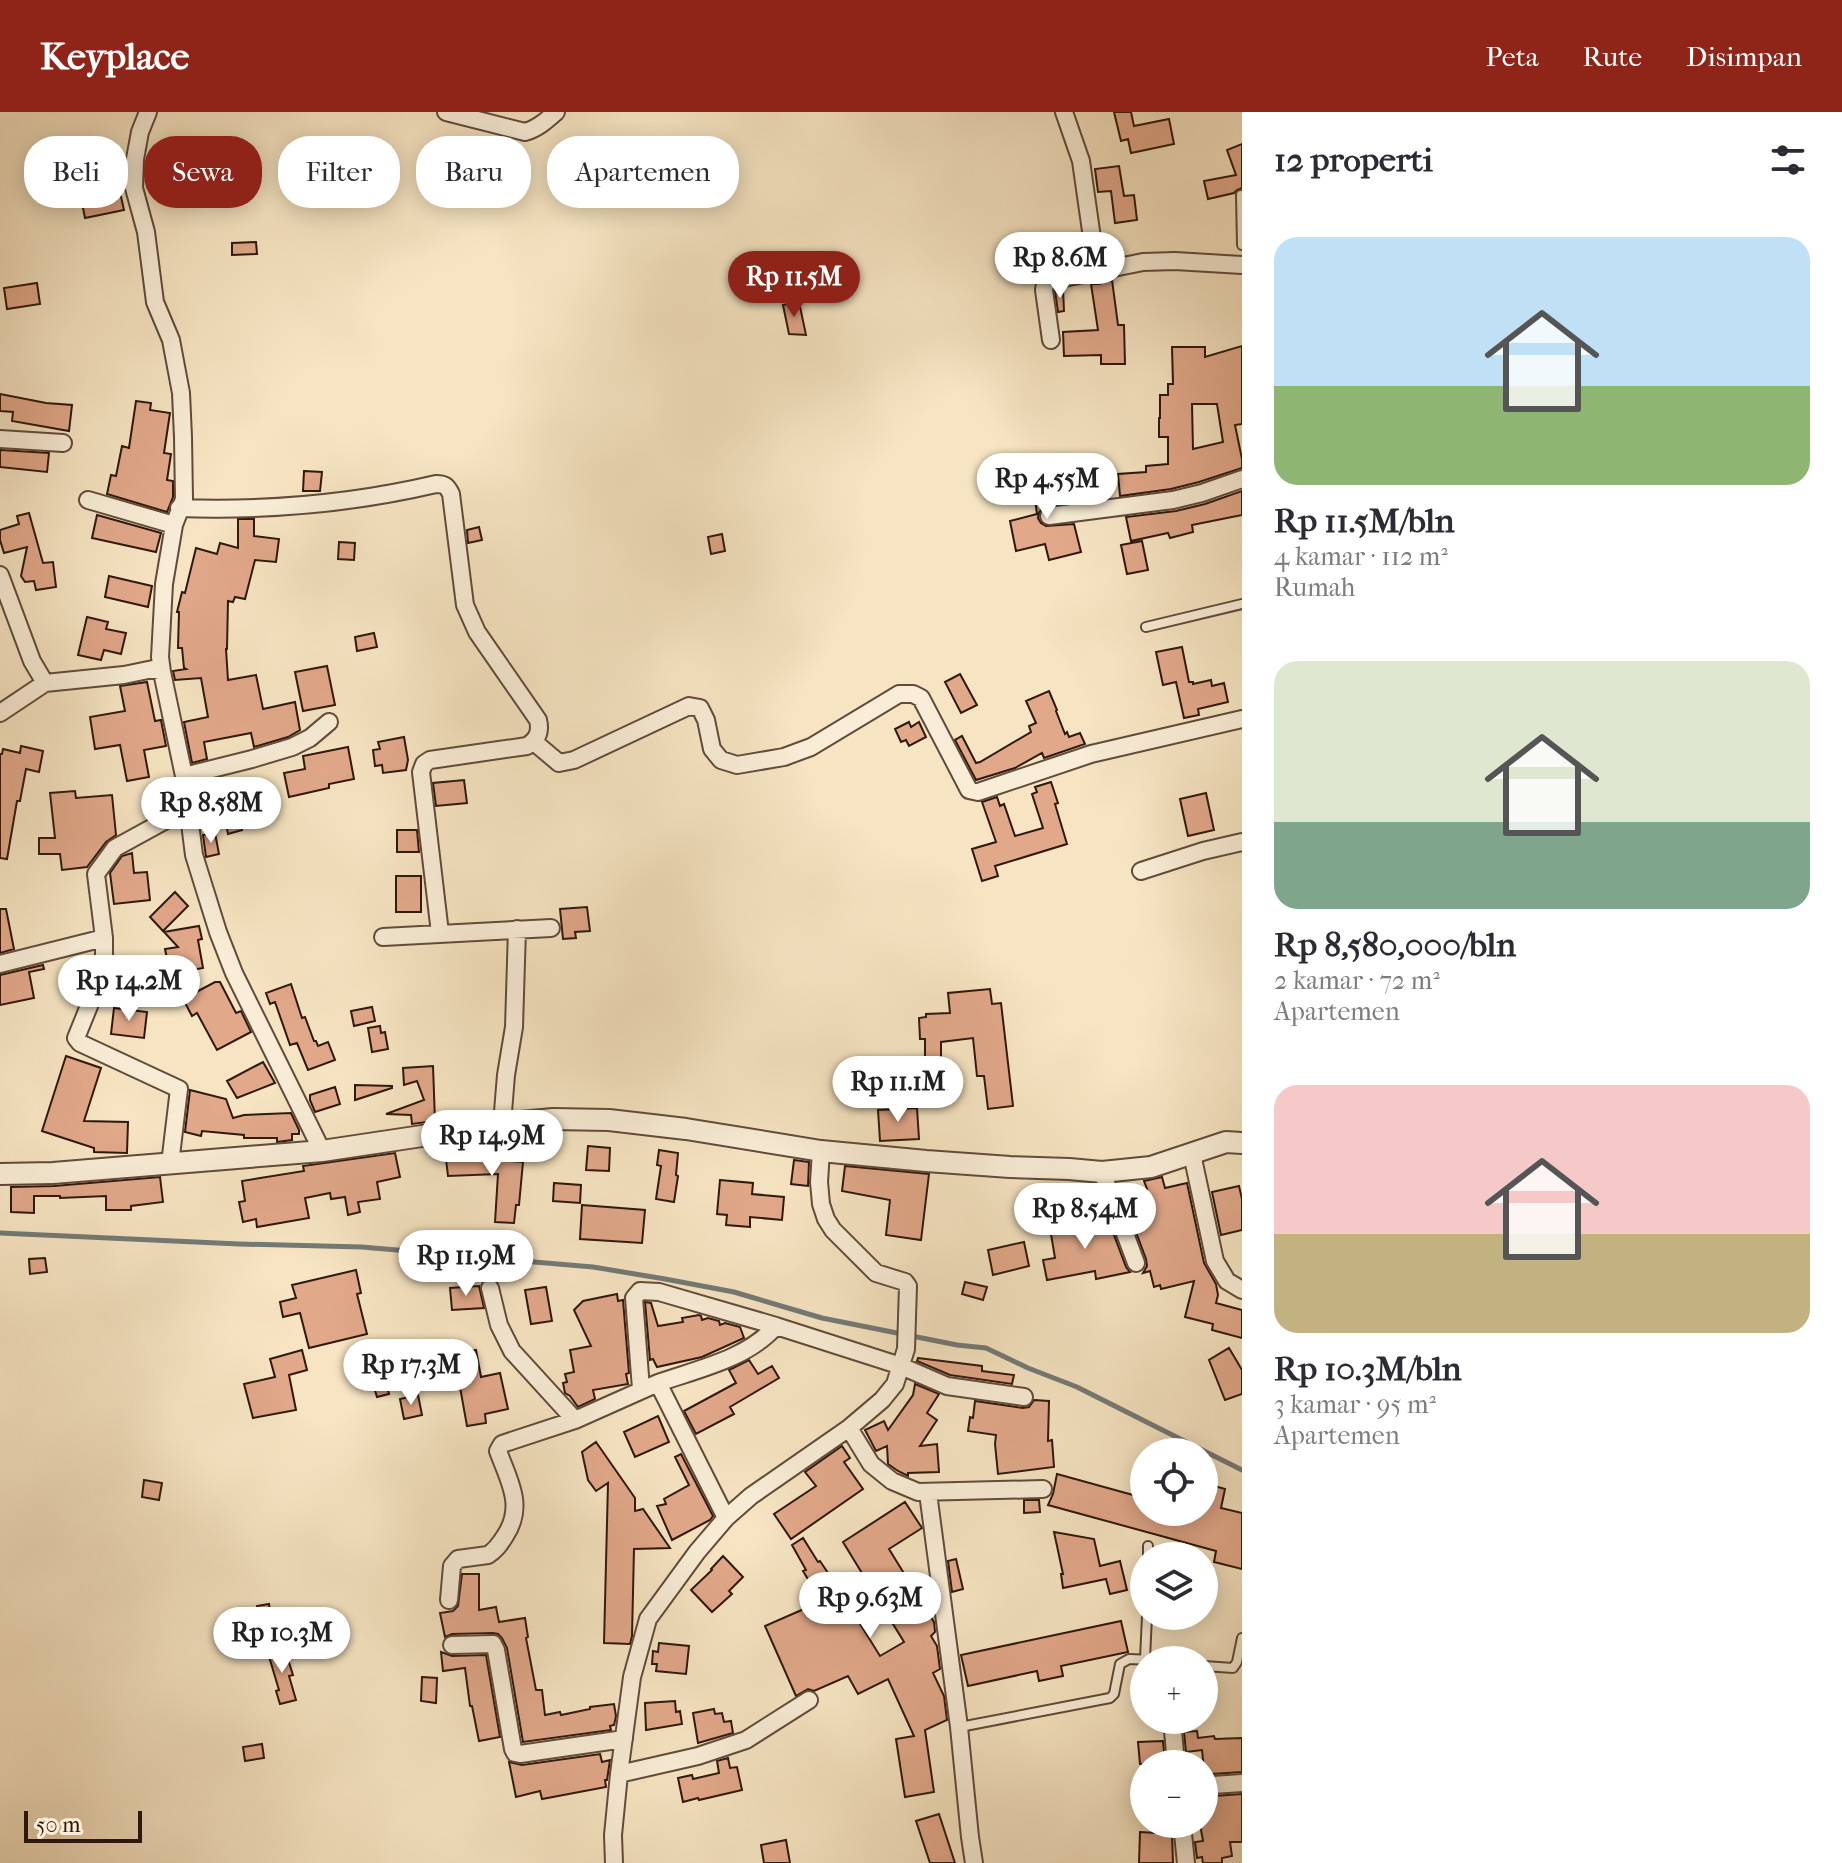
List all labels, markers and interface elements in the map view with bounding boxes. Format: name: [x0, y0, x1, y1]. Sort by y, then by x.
text: Keyplace: [40, 34, 189, 79]
text: Peta: [1486, 40, 1539, 73]
text: Rute: [1583, 40, 1642, 73]
text: Disimpan: [1686, 40, 1802, 73]
chip: Beli: [24, 136, 128, 208]
chip: Sewa: [144, 136, 262, 208]
chip: Filter: [278, 136, 400, 208]
chip: Baru: [416, 136, 531, 208]
chip: Apartemen: [547, 136, 739, 208]
icon: filters: [1766, 138, 1810, 182]
text: 12 properti: [1274, 140, 1433, 180]
pin: Rp 8.6M: [986, 232, 1134, 300]
text: Rp 8.6M: [1013, 242, 1107, 273]
pin: Rp 11.5M: [711, 251, 877, 319]
text: Rp 11.5M: [746, 261, 842, 292]
icon: home: [1470, 289, 1614, 433]
pin: Rp 4.55M: [964, 453, 1130, 521]
text: Rp 4.55M: [995, 463, 1099, 494]
text: Rp 11.5M/bln: [1274, 501, 1455, 541]
text: 4 kamar · 112 m²: [1274, 541, 1448, 572]
text: Rumah: [1274, 572, 1355, 603]
icon: home: [1470, 713, 1614, 857]
pin: Rp 8.58M: [128, 777, 294, 845]
text: Rp 8.58M: [159, 787, 263, 818]
text: Rp 8,580,000/bln: [1274, 925, 1516, 965]
pin: Rp 14.2M: [46, 955, 212, 1023]
text: Rp 14.2M: [76, 965, 182, 996]
text: 2 kamar · 72 m²: [1274, 965, 1440, 996]
text: Apartemen: [1274, 996, 1400, 1027]
pin: Rp 11.1M: [815, 1056, 981, 1124]
text: Rp 11.1M: [850, 1066, 946, 1097]
pin: Rp 14.9M: [409, 1110, 575, 1178]
text: Rp 14.9M: [439, 1120, 545, 1151]
icon: home: [1470, 1137, 1614, 1281]
pin: Rp 8.54M: [1002, 1183, 1168, 1251]
text: Rp 8.54M: [1032, 1193, 1138, 1224]
pin: Rp 11.9M: [383, 1230, 549, 1298]
text: Rp 11.9M: [416, 1240, 516, 1271]
pin: Rp 17.3M: [328, 1339, 494, 1407]
text: Rp 17.3M: [361, 1349, 461, 1380]
text: Rp 10.3M/bln: [1274, 1349, 1462, 1389]
text: 3 kamar · 95 m²: [1274, 1389, 1436, 1420]
text: Apartemen: [1274, 1420, 1400, 1451]
map controls: [1130, 1438, 1218, 1838]
button: locate: [1130, 1438, 1218, 1526]
button: layers: [1130, 1542, 1218, 1630]
pin: Rp 9.63M: [787, 1572, 953, 1640]
text: Rp 9.63M: [817, 1582, 923, 1613]
pin: Rp 10.3M: [199, 1607, 365, 1675]
text: Rp 10.3M: [231, 1617, 333, 1648]
button: +: [1130, 1646, 1218, 1734]
button: −: [1130, 1750, 1218, 1838]
scale bar: [24, 1807, 142, 1843]
text: 50 m: [36, 1812, 81, 1838]

